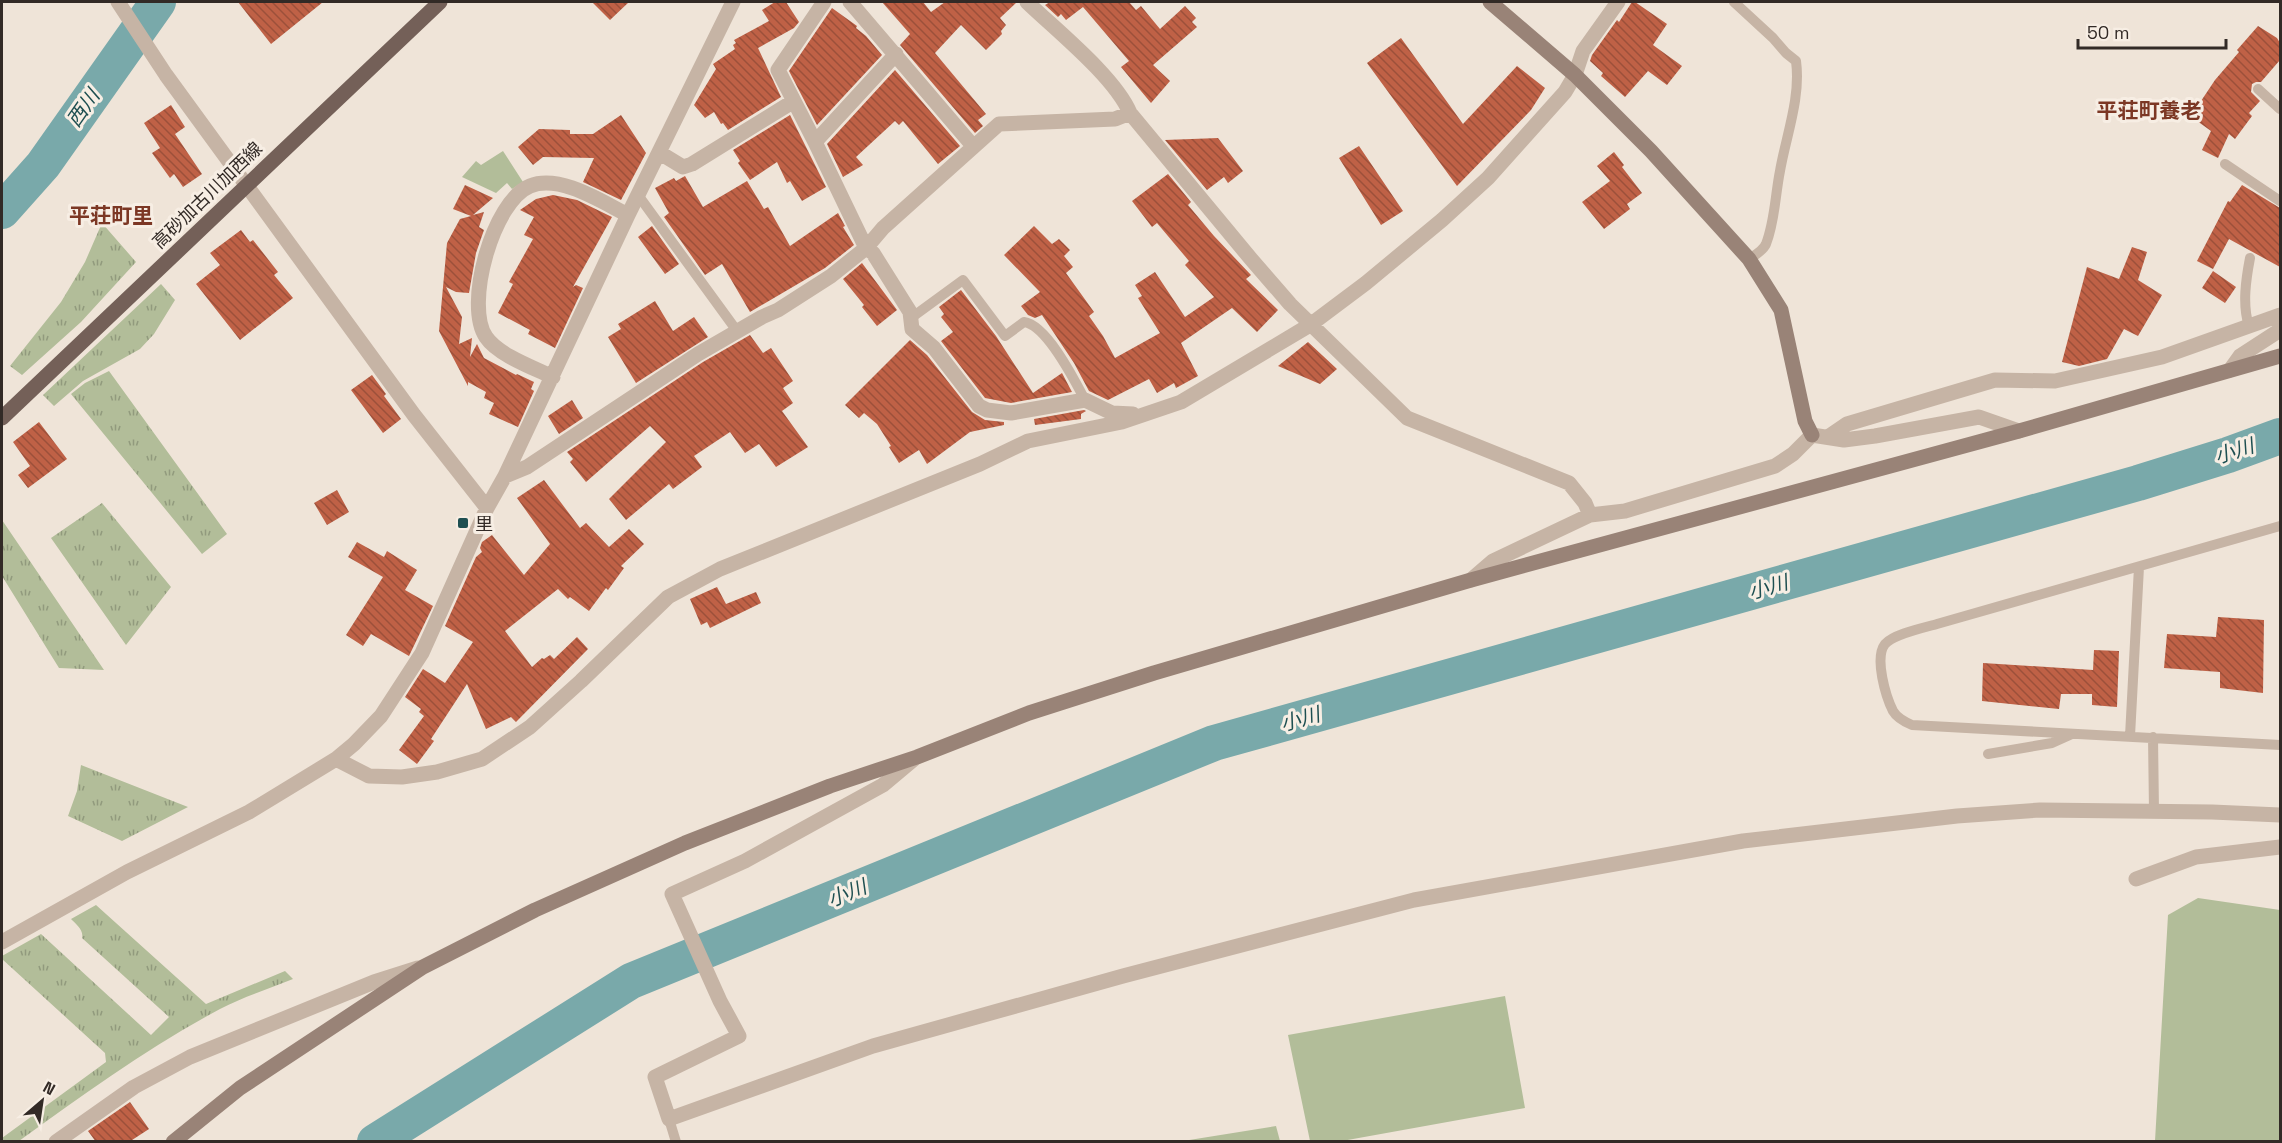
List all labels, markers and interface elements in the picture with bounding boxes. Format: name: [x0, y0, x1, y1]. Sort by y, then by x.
scale bar: [2078, 12, 2226, 50]
text: 50 m: [2087, 21, 2129, 44]
water label: 西川: [61, 83, 106, 132]
district label: 平荘町養老: [2097, 97, 2202, 124]
street label: 高砂加古川加西線: [147, 137, 267, 253]
district label: 平荘町里: [69, 202, 153, 229]
water label: 小川: [2211, 432, 2259, 470]
place label: 里: [475, 512, 493, 535]
marker: 里: [456, 516, 470, 530]
water label: 小川: [1745, 568, 1793, 605]
water label: 小川: [1277, 700, 1325, 737]
water label: 小川: [824, 873, 872, 913]
north arrow: [12, 1071, 72, 1131]
text: N: [39, 1077, 59, 1100]

